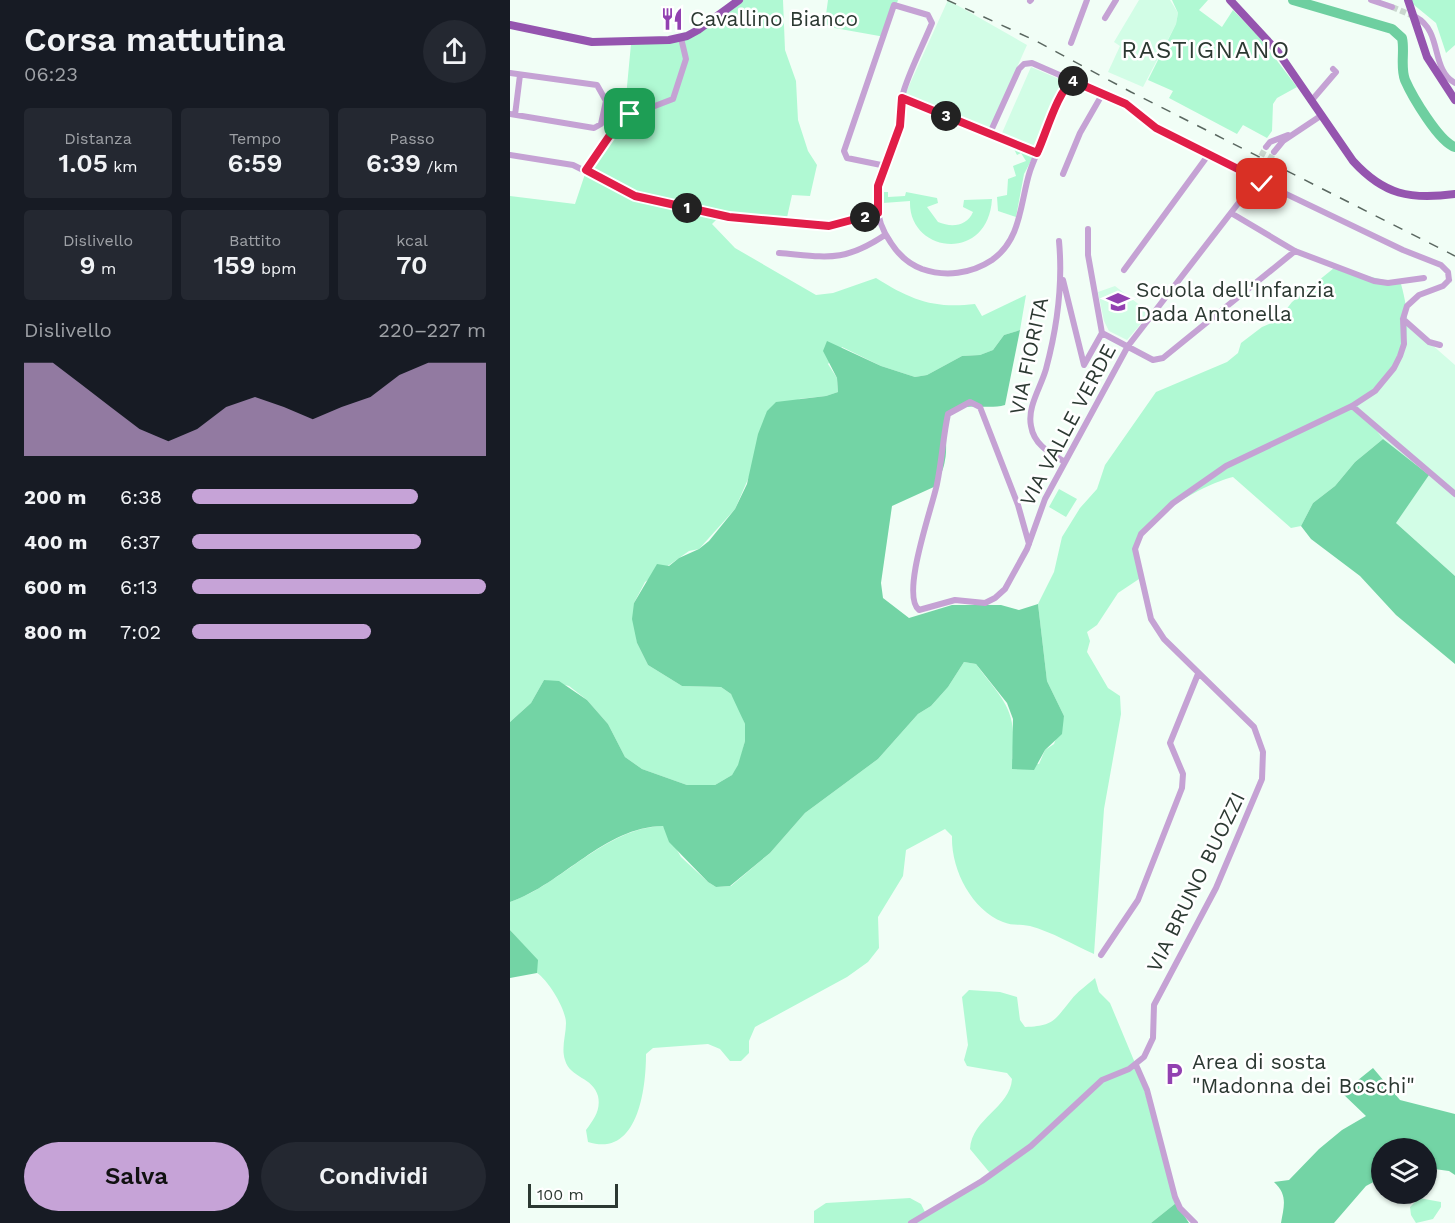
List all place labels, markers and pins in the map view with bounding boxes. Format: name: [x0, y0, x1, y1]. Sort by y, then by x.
restaurant icon: Cavallino Bianco: [659, 6, 685, 32]
place label: Cavallino Bianco: [690, 6, 858, 31]
pin: 4: [1058, 66, 1088, 96]
pin: [604, 88, 655, 139]
pin: 3: [931, 101, 961, 131]
pin: [1236, 158, 1287, 209]
pin: 1: [672, 193, 702, 223]
pin: 2: [850, 202, 880, 232]
place label: Scuola dell'Infanzia Dada Antonella: [1136, 277, 1335, 326]
school or university icon: Scuola dell'Infanzia Dada Antonella: [1105, 289, 1131, 315]
place label: Area di sosta "Madonna dei Boschi": [1192, 1049, 1415, 1098]
parking icon: Area di sosta "Madonna dei Boschi": [1161, 1061, 1187, 1087]

